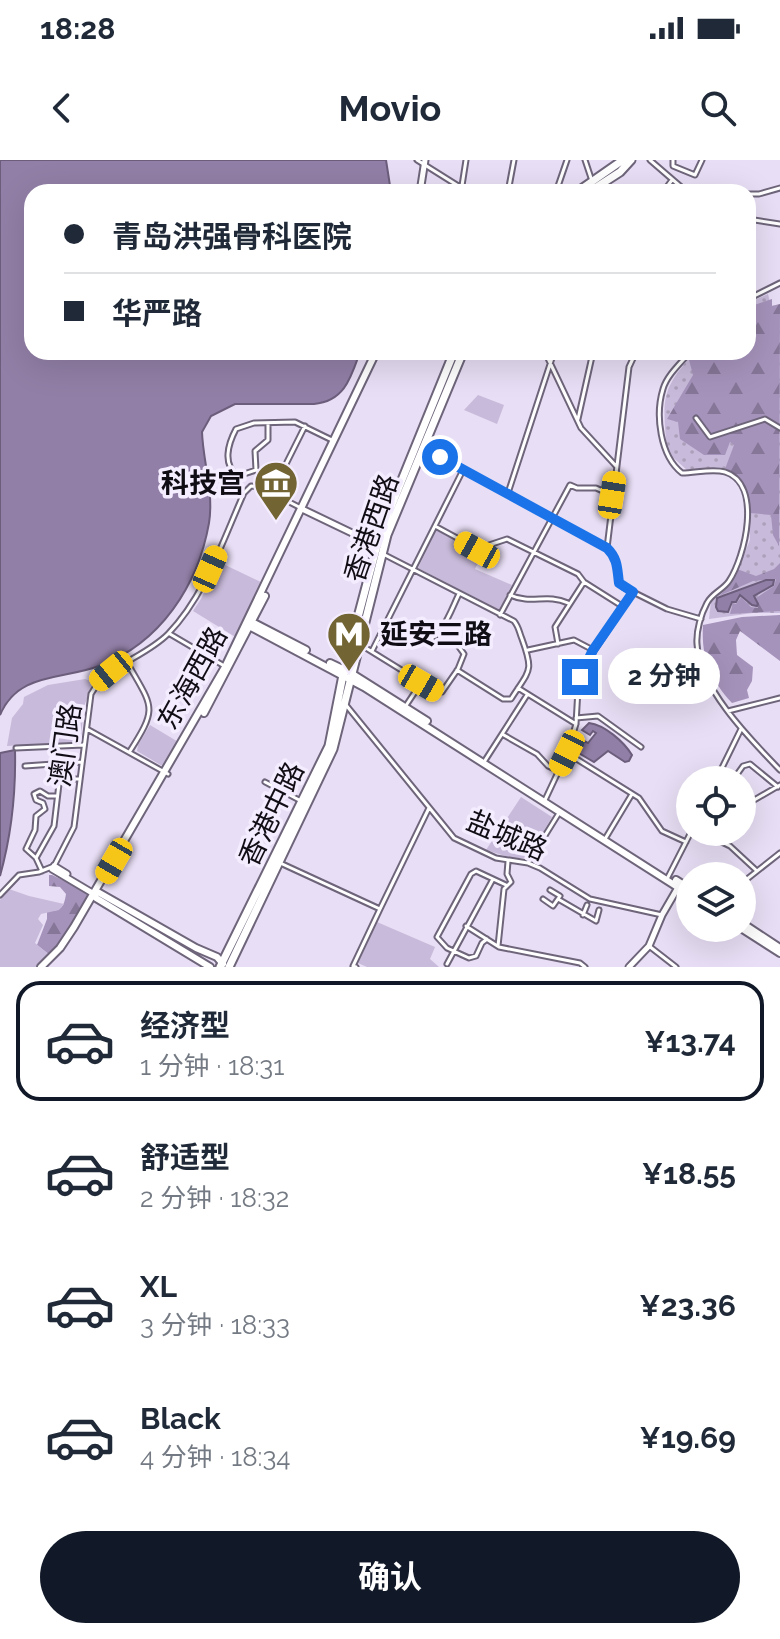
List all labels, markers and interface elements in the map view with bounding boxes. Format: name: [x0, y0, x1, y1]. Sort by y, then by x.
text: 18:28: [40, 11, 115, 46]
icon: back: [40, 86, 84, 130]
icon: search: [696, 86, 740, 130]
text: Movio: [339, 87, 441, 129]
text: 青岛洪强骨科医院: [112, 219, 352, 254]
text: 华严路: [112, 296, 202, 331]
route start: [422, 439, 458, 475]
museum icon: 科技宫: [252, 459, 300, 522]
place label: 科技宫: [161, 467, 245, 500]
car: [596, 469, 628, 521]
street label: 香港西路: [338, 470, 405, 586]
car: [450, 528, 504, 572]
car: [189, 542, 231, 596]
metro station icon: 延安三路: [325, 610, 373, 673]
place label: 延安三路: [380, 618, 492, 651]
street label: 东海西路: [151, 621, 234, 735]
car: [85, 647, 137, 695]
callout: 2 分钟: [608, 649, 720, 705]
route end: [562, 659, 598, 695]
car: [394, 661, 448, 705]
text: 2 分钟: [628, 661, 700, 691]
street label: 澳门路: [43, 701, 88, 789]
car: [546, 726, 588, 780]
street label: 香港中路: [232, 757, 311, 872]
map controls: [676, 766, 756, 942]
button: locate: [676, 766, 756, 846]
street label: 盐城路: [462, 804, 552, 867]
car: [92, 834, 136, 888]
button: layers: [676, 862, 756, 942]
icon: car: [44, 1005, 116, 1077]
text: 经济型: [140, 1008, 230, 1043]
text: ¥13.74: [644, 1024, 736, 1059]
text: 1 分钟 · 18:31: [140, 1051, 284, 1081]
icon: car: [44, 1137, 116, 1209]
text: 舒适型: [140, 1140, 230, 1175]
text: ¥18.55: [642, 1156, 736, 1191]
text: 2 分钟 · 18:32: [140, 1183, 289, 1213]
icon: car: [44, 1269, 116, 1341]
text: XL: [140, 1269, 177, 1304]
text: ¥23.36: [639, 1288, 736, 1323]
text: 3 分钟 · 18:33: [140, 1310, 290, 1340]
icon: car: [44, 1401, 116, 1473]
text: Black: [140, 1401, 221, 1436]
text: ¥19.69: [640, 1420, 736, 1455]
text: 4 分钟 · 18:34: [140, 1442, 291, 1472]
button: 确认: [40, 1531, 740, 1623]

